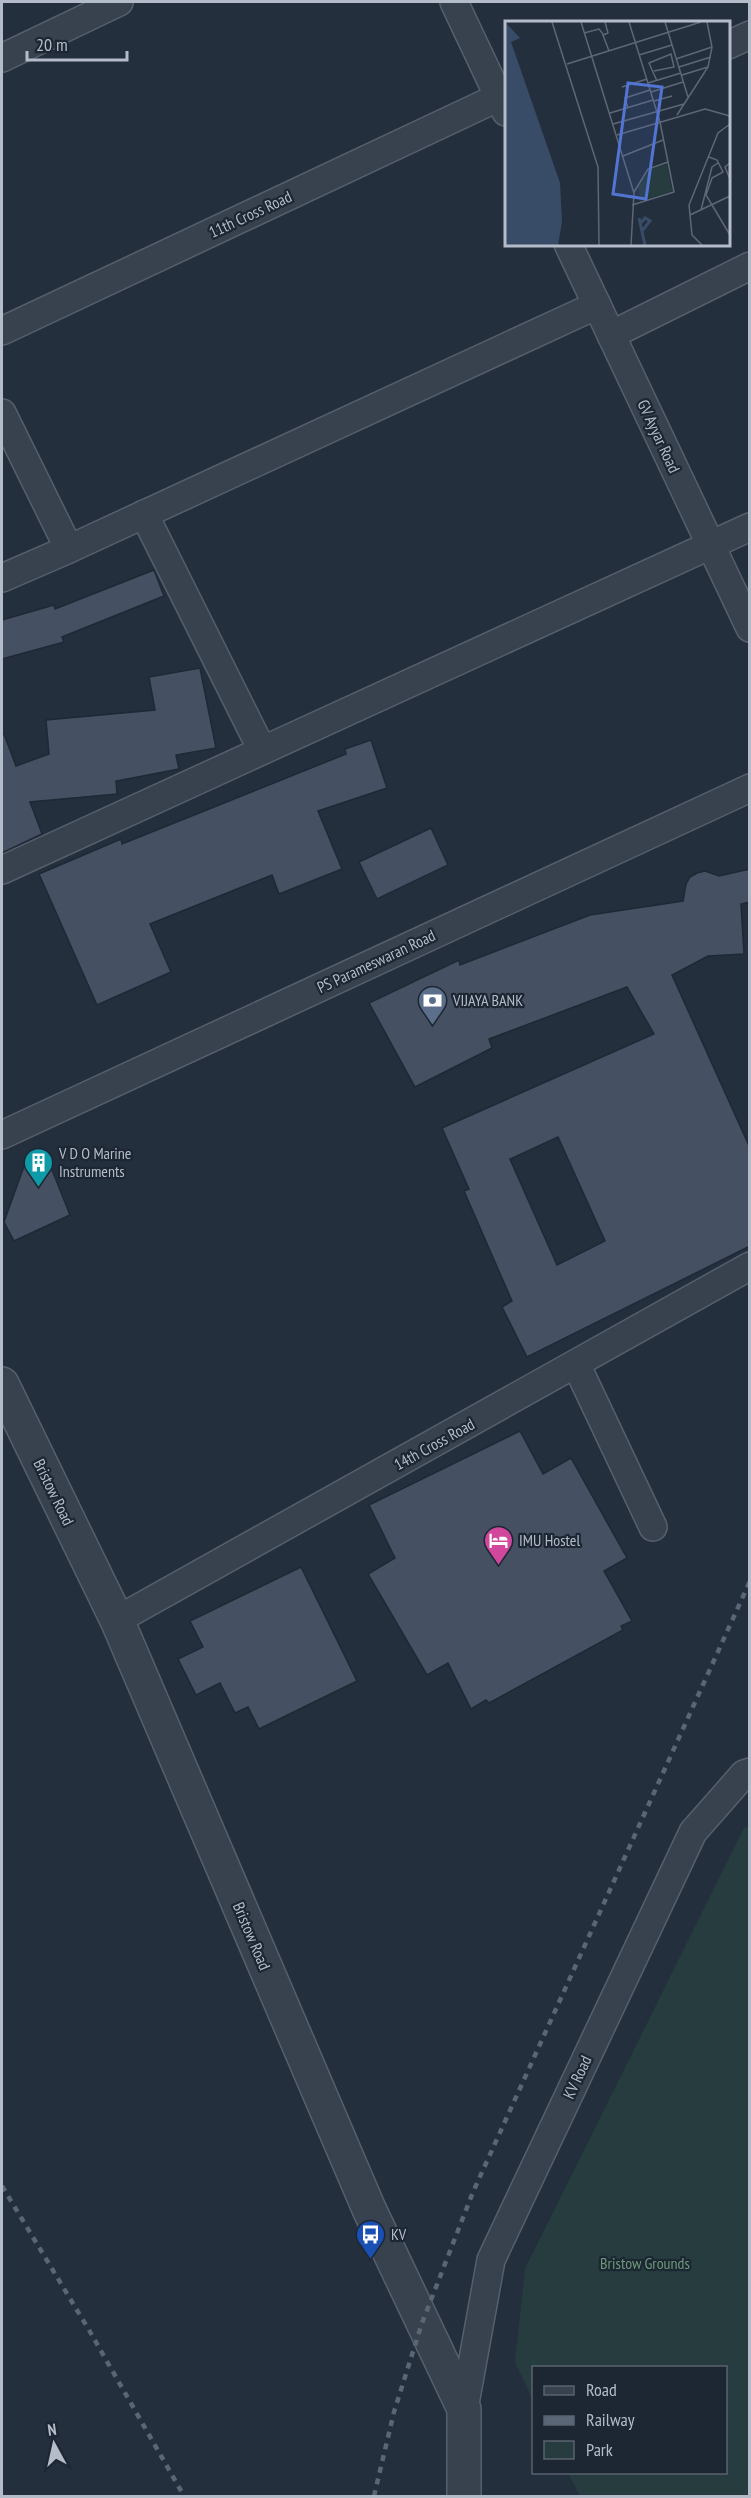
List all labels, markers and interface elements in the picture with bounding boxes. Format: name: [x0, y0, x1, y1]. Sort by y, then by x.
inset map: [505, 21, 730, 246]
scale bar: [27, 24, 128, 62]
text: 20 m: [36, 33, 68, 56]
street label: 11th Cross Road: [205, 186, 295, 242]
street label: GV Ayyar Road: [633, 396, 685, 476]
street label: PS Parameswaran Road: [314, 925, 438, 997]
bank icon: VIJAYA BANK: [416, 984, 448, 1026]
place label: VIJAYA BANK: [452, 990, 523, 1010]
place label: V D O Marine Instruments: [58, 1143, 131, 1181]
building icon: V D O Marine Instruments: [22, 1146, 54, 1188]
street label: 14th Cross Road: [390, 1414, 478, 1474]
street label: Bristow Road: [29, 1455, 79, 1529]
hotel icon: IMU Hostel: [482, 1524, 514, 1566]
place label: IMU Hostel: [519, 1530, 580, 1550]
street label: Bristow Road: [229, 1899, 275, 1973]
street label: KV Road: [558, 2052, 596, 2102]
bus stop icon: KV: [354, 2218, 386, 2260]
place label: KV: [391, 2224, 407, 2244]
park label: Bristow Grounds: [600, 2253, 690, 2273]
legend: [532, 2366, 727, 2474]
text: Road: [586, 2378, 617, 2401]
text: Railway: [586, 2408, 635, 2431]
north arrow: [24, 2414, 84, 2474]
text: N: [46, 2419, 58, 2440]
text: Park: [586, 2438, 613, 2461]

